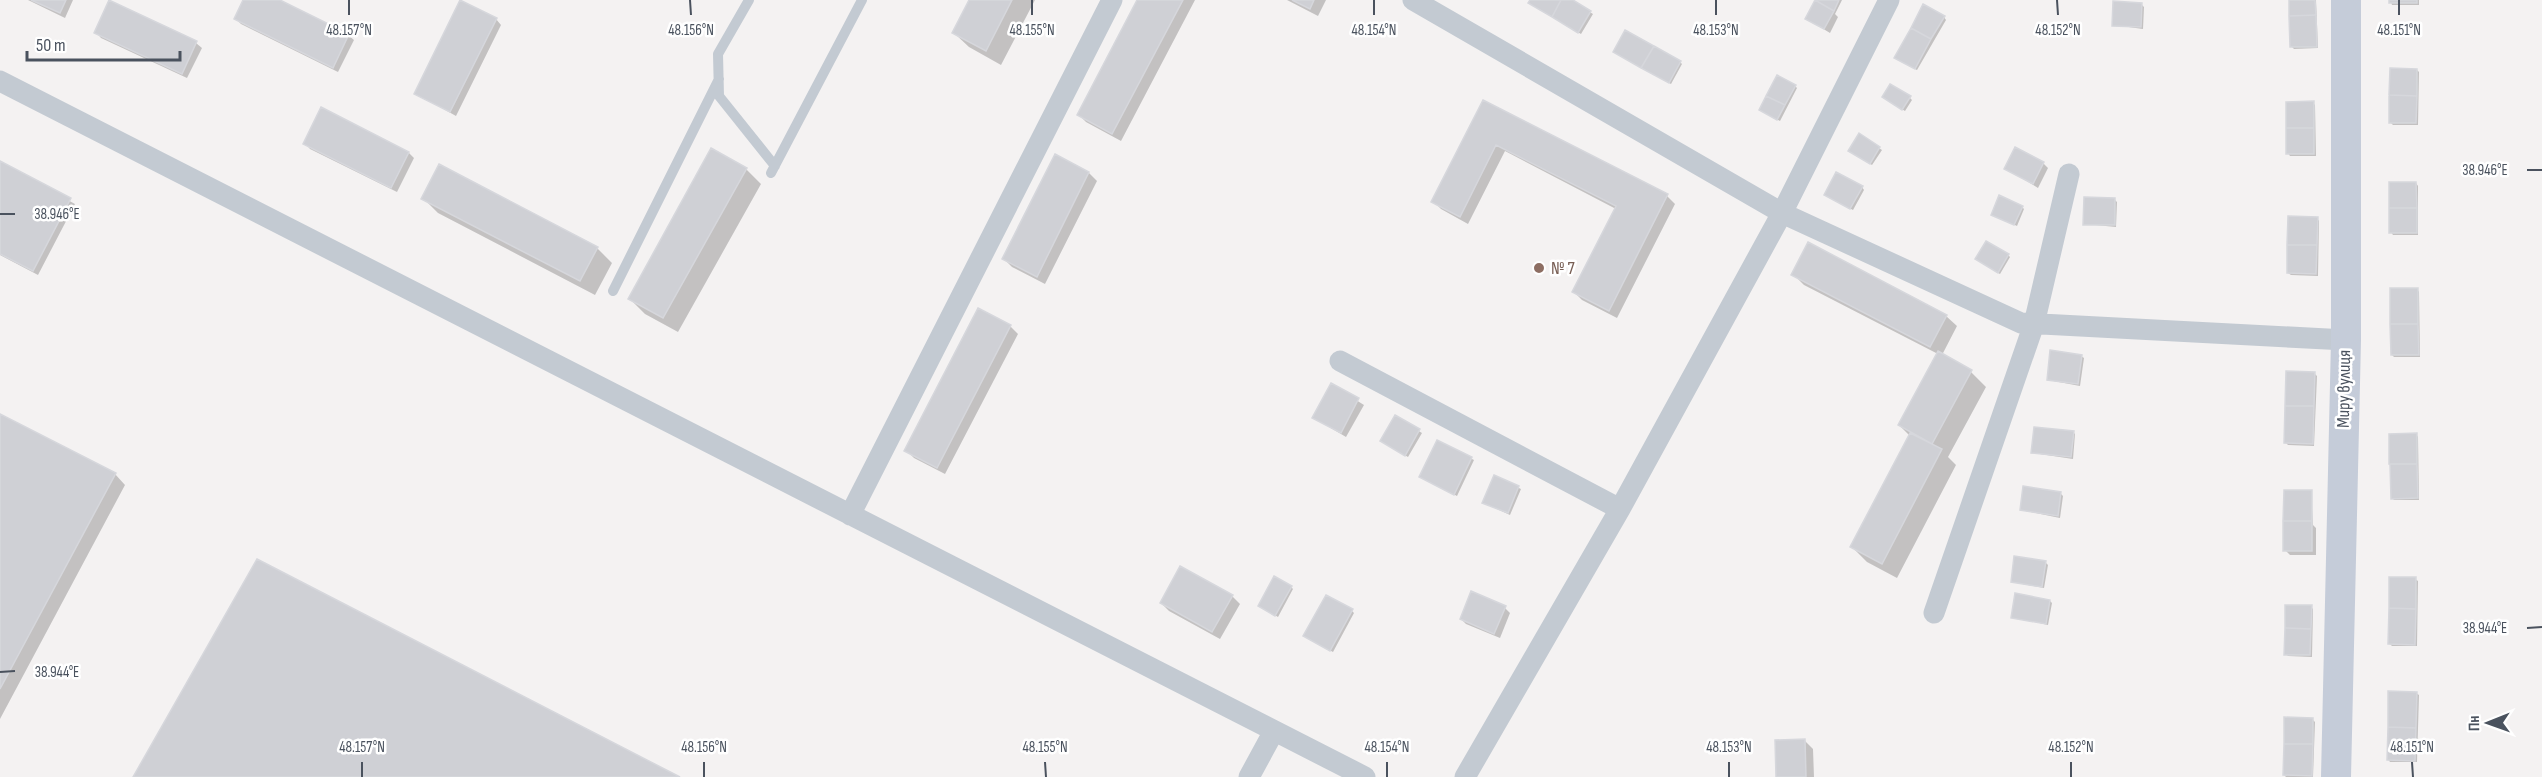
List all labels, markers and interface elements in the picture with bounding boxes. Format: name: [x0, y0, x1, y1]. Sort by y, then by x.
text: 48.157°N: [326, 21, 372, 40]
text: 48.156°N: [668, 21, 714, 40]
text: 48.155°N: [1009, 21, 1055, 40]
text: 48.154°N: [1352, 21, 1396, 40]
text: 48.153°N: [1693, 21, 1739, 40]
text: 48.152°N: [2035, 21, 2081, 40]
text: 48.151°N: [2377, 21, 2421, 40]
scale bar: [27, 24, 180, 62]
text: 50 m: [36, 35, 66, 56]
text: 38.946°E: [2462, 161, 2508, 180]
text: 38.946°E: [34, 205, 80, 224]
place label: № 7: [1551, 258, 1575, 279]
marker: № 7: [1532, 261, 1546, 275]
street label: Миру вулиця: [2333, 350, 2355, 428]
text: 38.944°E: [2463, 619, 2507, 638]
text: 38.944°E: [35, 663, 79, 682]
north arrow: [2458, 693, 2518, 753]
text: Пн: [2465, 715, 2484, 731]
text: 48.157°N: [339, 738, 385, 757]
text: 48.156°N: [681, 738, 727, 757]
text: 48.155°N: [1022, 738, 1068, 757]
text: 48.154°N: [1365, 738, 1409, 757]
text: 48.153°N: [1706, 738, 1752, 757]
text: 48.152°N: [2048, 738, 2094, 757]
text: 48.151°N: [2390, 738, 2434, 757]

